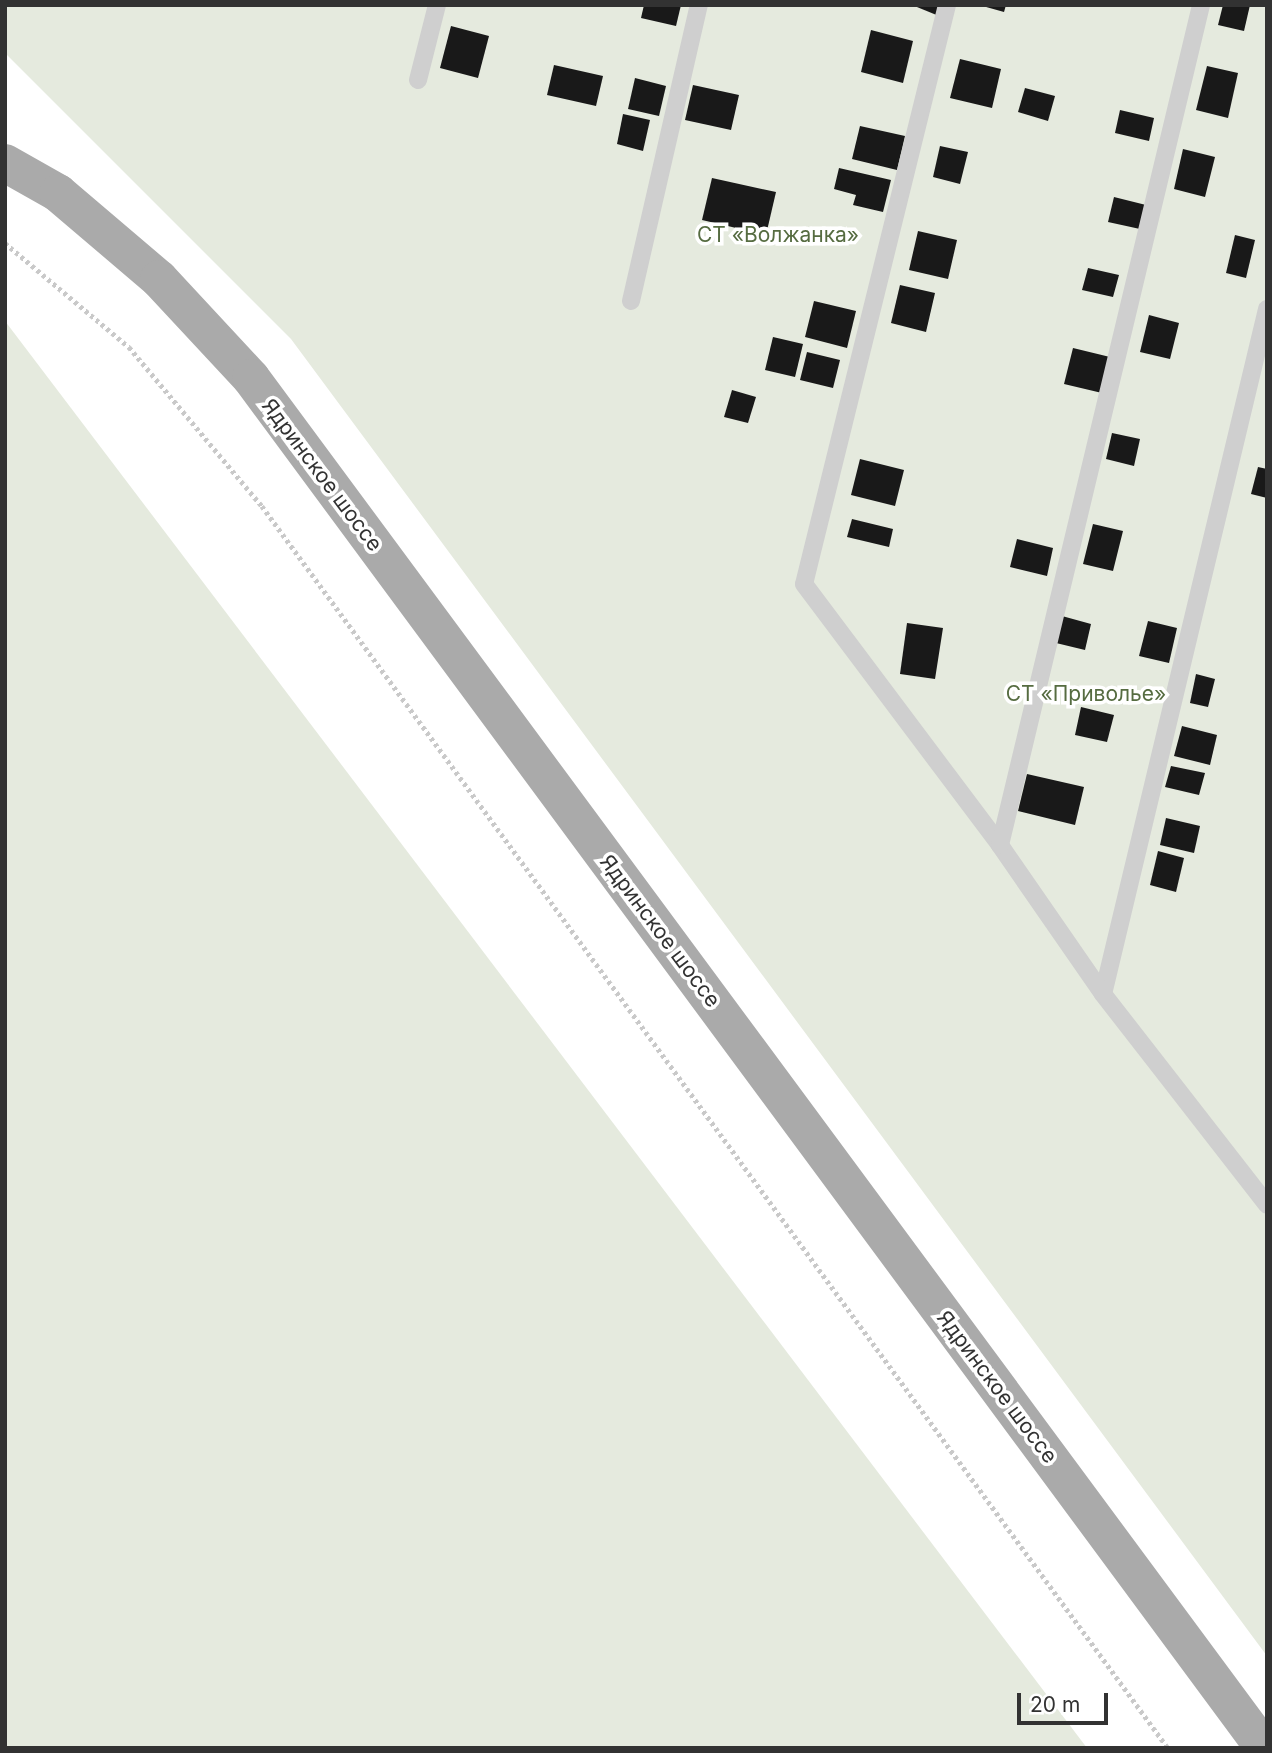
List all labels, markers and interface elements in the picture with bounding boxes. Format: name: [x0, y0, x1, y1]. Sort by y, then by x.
park label: СТ «Волжанка»: [697, 222, 859, 248]
street label: Ядринское шоссе: [257, 394, 387, 556]
park label: СТ «Приволье»: [1006, 681, 1166, 707]
street label: Ядринское шоссе: [595, 850, 725, 1012]
street label: Ядринское шоссе: [932, 1306, 1062, 1468]
scale bar: [1020, 1680, 1111, 1724]
text: 20 m: [1030, 1692, 1080, 1717]

